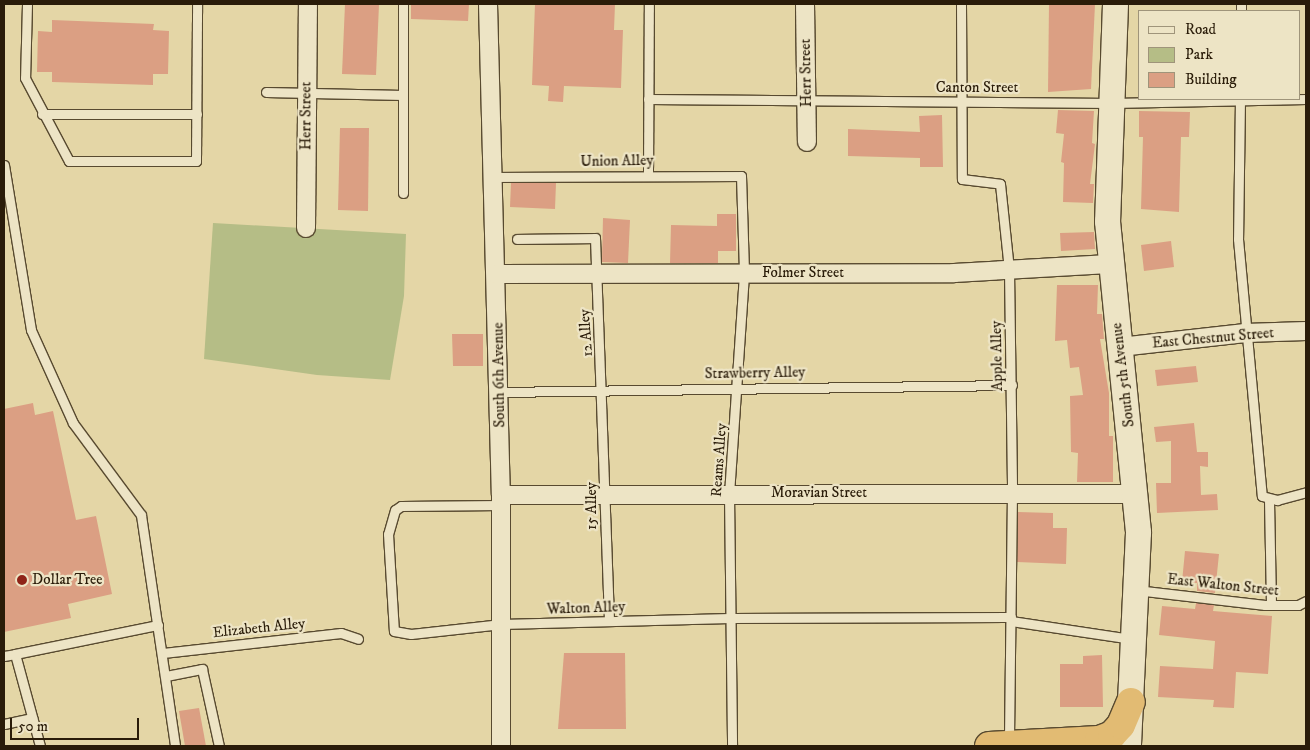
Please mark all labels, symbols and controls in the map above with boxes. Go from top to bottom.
legend [1138,10,1300,100]
text: Road [1185,20,1216,39]
street label: Herr Street [796,39,816,107]
text: Park [1185,45,1213,64]
text: Building [1185,70,1237,89]
street label: Canton Street [936,79,1018,97]
street label: Herr Street [297,82,315,150]
street label: Union Alley [580,151,654,171]
street label: Folmer Street [762,264,844,282]
street label: 12 Alley [575,308,597,358]
street label: Apple Alley [987,321,1007,391]
street label: South 6th Avenue [489,322,509,428]
street label: South 5th Avenue [1108,322,1138,428]
street label: East Chestnut Street [1151,324,1275,352]
street label: Strawberry Alley [704,363,806,383]
street label: Reams Alley [707,423,731,497]
street label: 15 Alley [583,482,601,530]
street label: Moravian Street [771,484,867,502]
street label: East Walton Street [1166,570,1280,600]
place label: Dollar Tree [32,571,102,589]
marker: Dollar Tree [16,574,28,586]
street label: Walton Alley [546,598,626,618]
street label: Elizabeth Alley [212,614,306,642]
scale bar [12,708,141,740]
text: 50 m [18,717,48,736]

